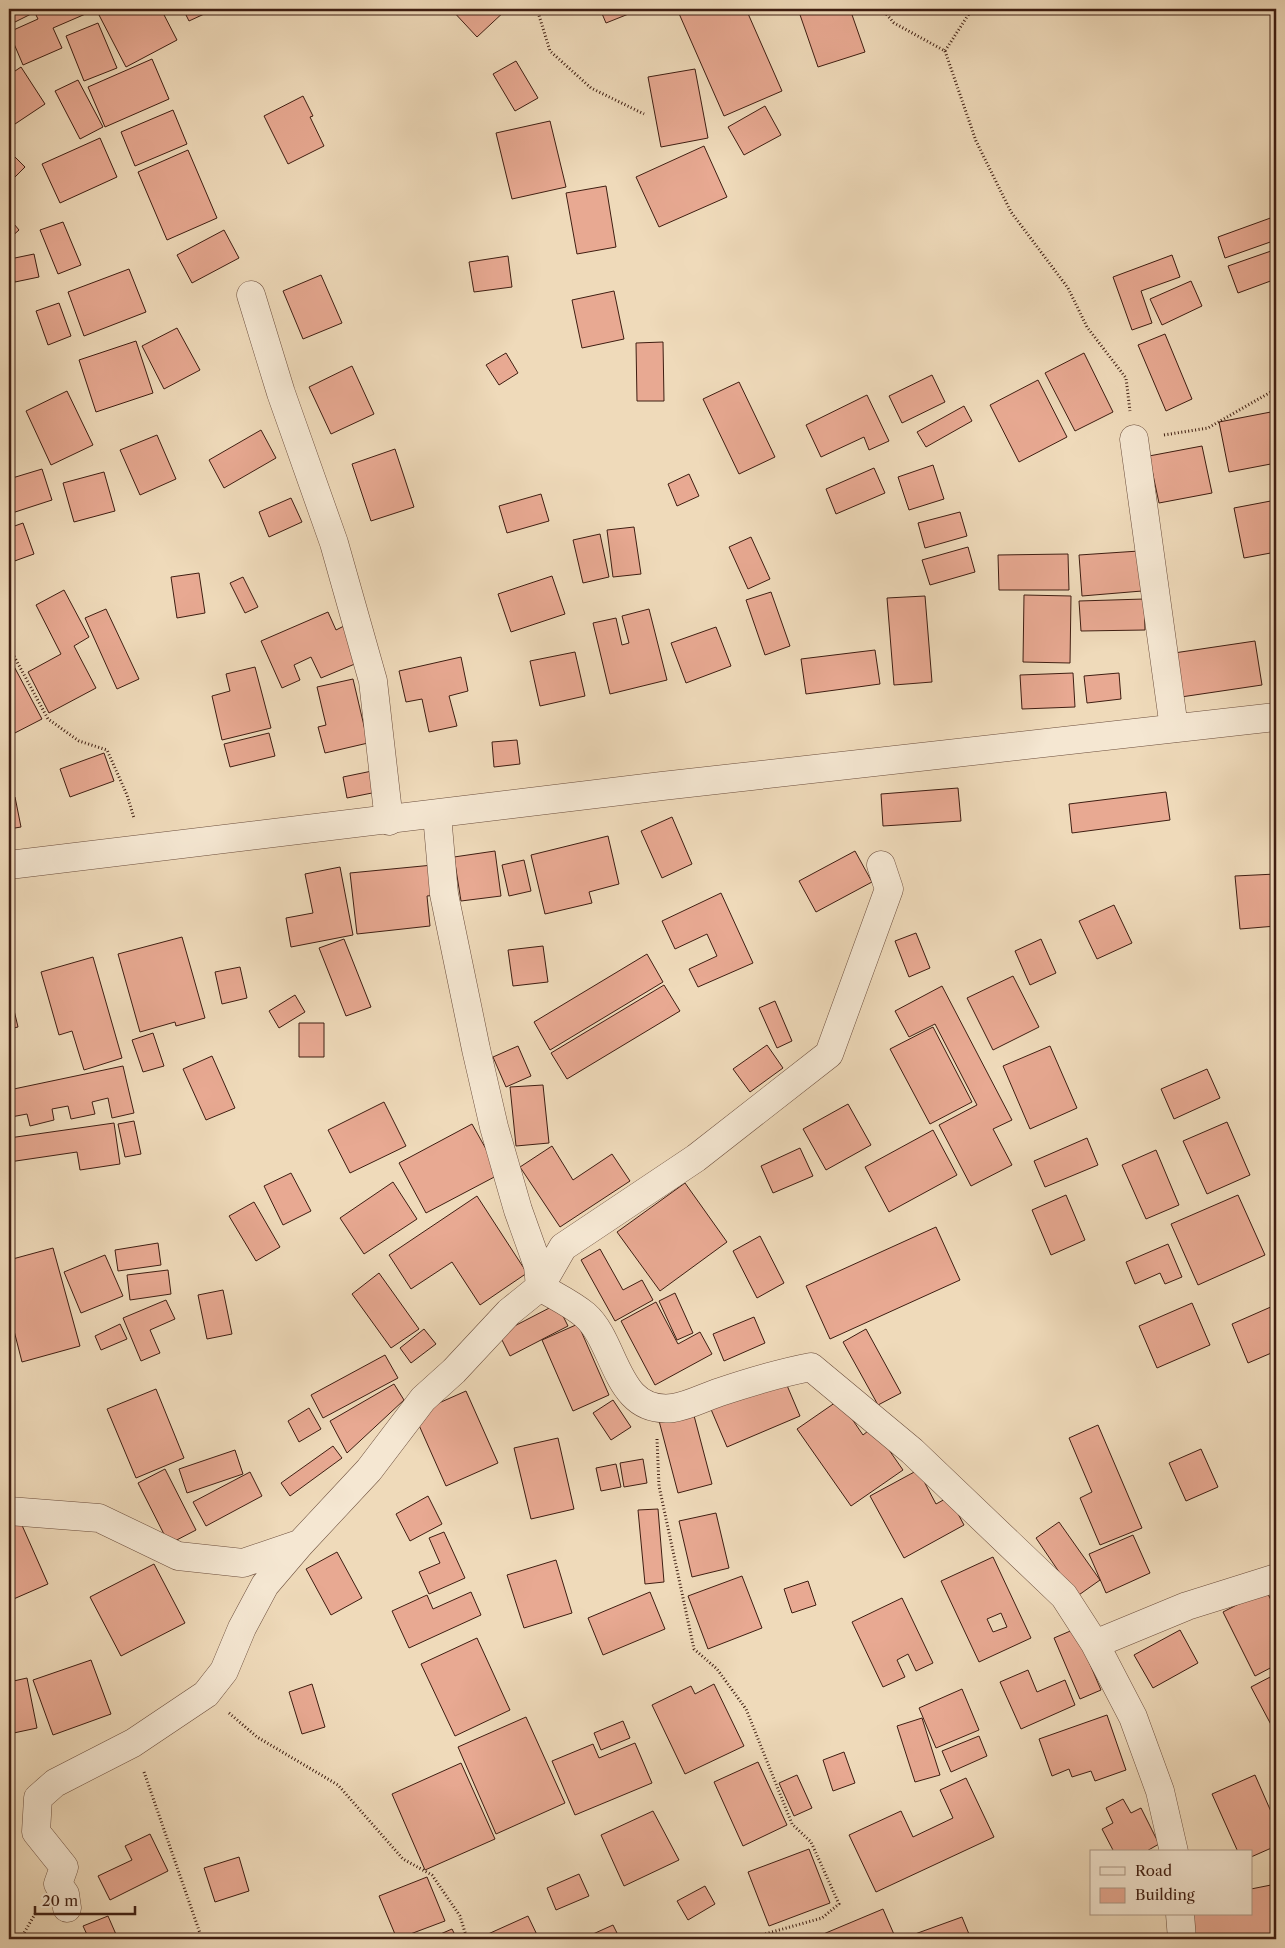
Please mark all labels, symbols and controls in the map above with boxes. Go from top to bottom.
legend [1090,1850,1252,1916]
text: Road [1135,1861,1172,1880]
scale bar [35,1883,135,1915]
text: Building [1135,1885,1195,1904]
text: 20 m [42,1891,78,1910]

